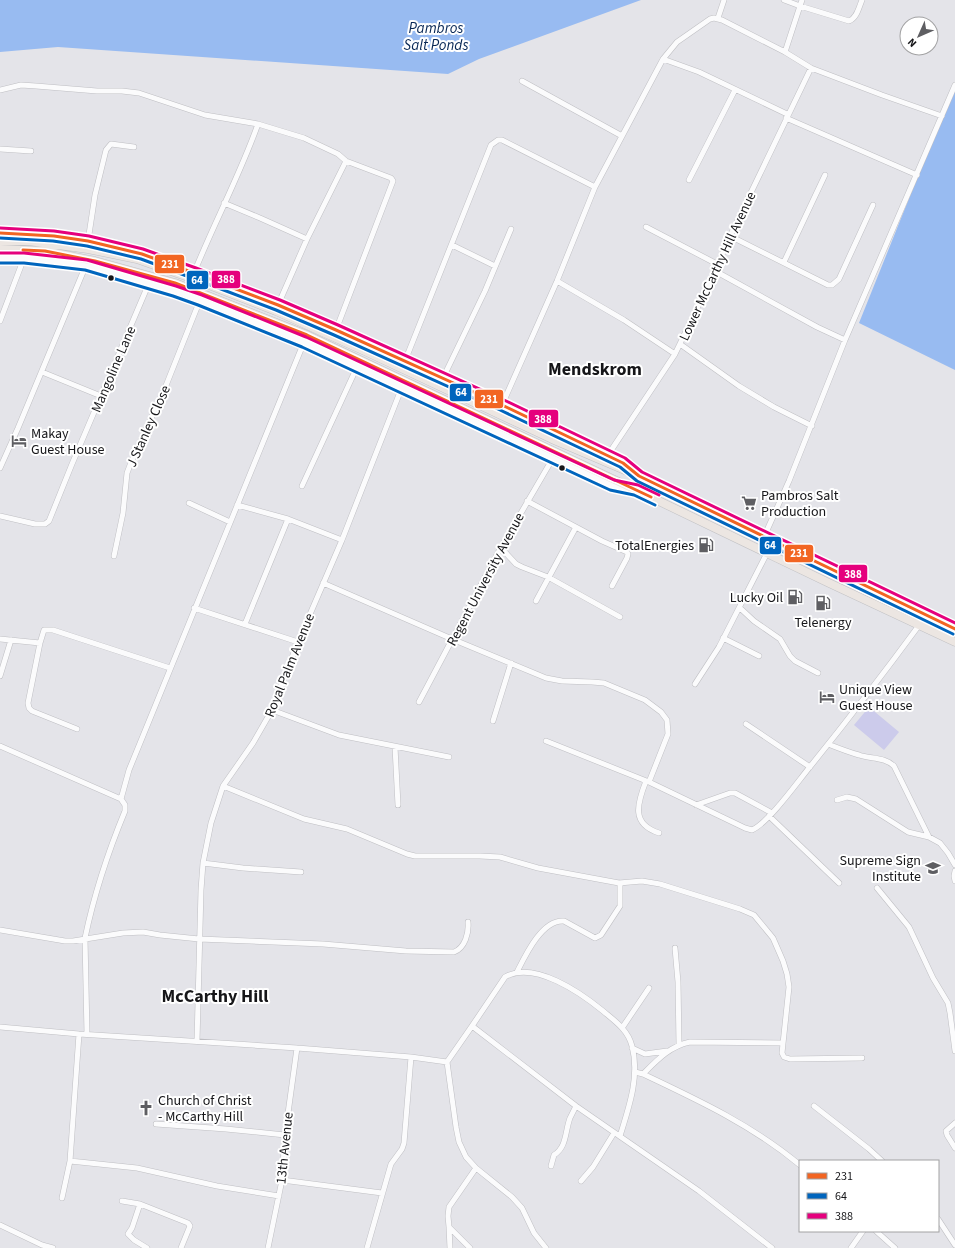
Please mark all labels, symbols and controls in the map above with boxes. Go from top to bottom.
north arrow [899,16,939,56]
water label: Pambros Salt Ponds [404,18,468,56]
text: N [904,35,920,51]
street label: Lower McCarthy Hill Avenue [674,188,761,344]
line badge: 231 [154,254,185,274]
text: 231 [161,257,179,272]
line badge: 64 [186,270,209,290]
line badge: 388 [211,270,241,289]
text: 388 [217,272,235,287]
unlabelled marker [106,273,116,283]
text: 64 [191,273,203,288]
street label: Mangoline Lane [87,323,141,416]
district label: Mendskrom [548,357,642,382]
street label: J Stanley Close [122,382,176,471]
line badge: 64 [449,383,472,402]
text: 64 [455,385,467,400]
line badge: 231 [474,389,504,409]
text: 231 [480,392,498,407]
line badge: 388 [528,409,559,428]
text: 388 [534,412,552,427]
place label: Makay Guest House [31,424,105,460]
hotel icon: Makay Guest House [10,432,28,450]
unlabelled marker [557,463,567,473]
place label: Pambros Salt Production [761,486,839,522]
supermarket icon: Pambros Salt Production [740,494,758,512]
street label: Regent University Avenue [442,509,530,650]
place label: TotalEnergies [615,536,694,556]
fuel station icon: TotalEnergies [697,536,715,554]
line badge: 64 [759,536,782,555]
text: 64 [764,538,776,553]
line badge: 231 [784,544,814,563]
text: 231 [790,546,808,561]
line badge: 388 [838,564,868,583]
text: 388 [844,567,862,582]
place label: Lucky Oil [730,588,783,608]
fuel station icon: Lucky Oil [786,588,804,606]
fuel station icon: Telenergy [814,594,832,612]
street label: Royal Palm Avenue [260,610,320,720]
place label: Telenergy [794,613,852,633]
place label: Unique View Guest House [839,680,913,716]
hotel icon: Unique View Guest House [818,688,836,706]
place label: Supreme Sign Institute [839,851,921,887]
school or university icon: Supreme Sign Institute [924,859,942,877]
district label: McCarthy Hill [162,984,268,1009]
place label: Church of Christ - McCarthy Hill [158,1091,252,1127]
church icon: Church of Christ - McCarthy Hill [137,1099,155,1117]
street label: 13th Avenue [271,1111,299,1185]
legend [799,1160,939,1232]
text: 231 [835,1168,853,1185]
text: 64 [835,1188,847,1205]
text: 388 [835,1208,853,1225]

